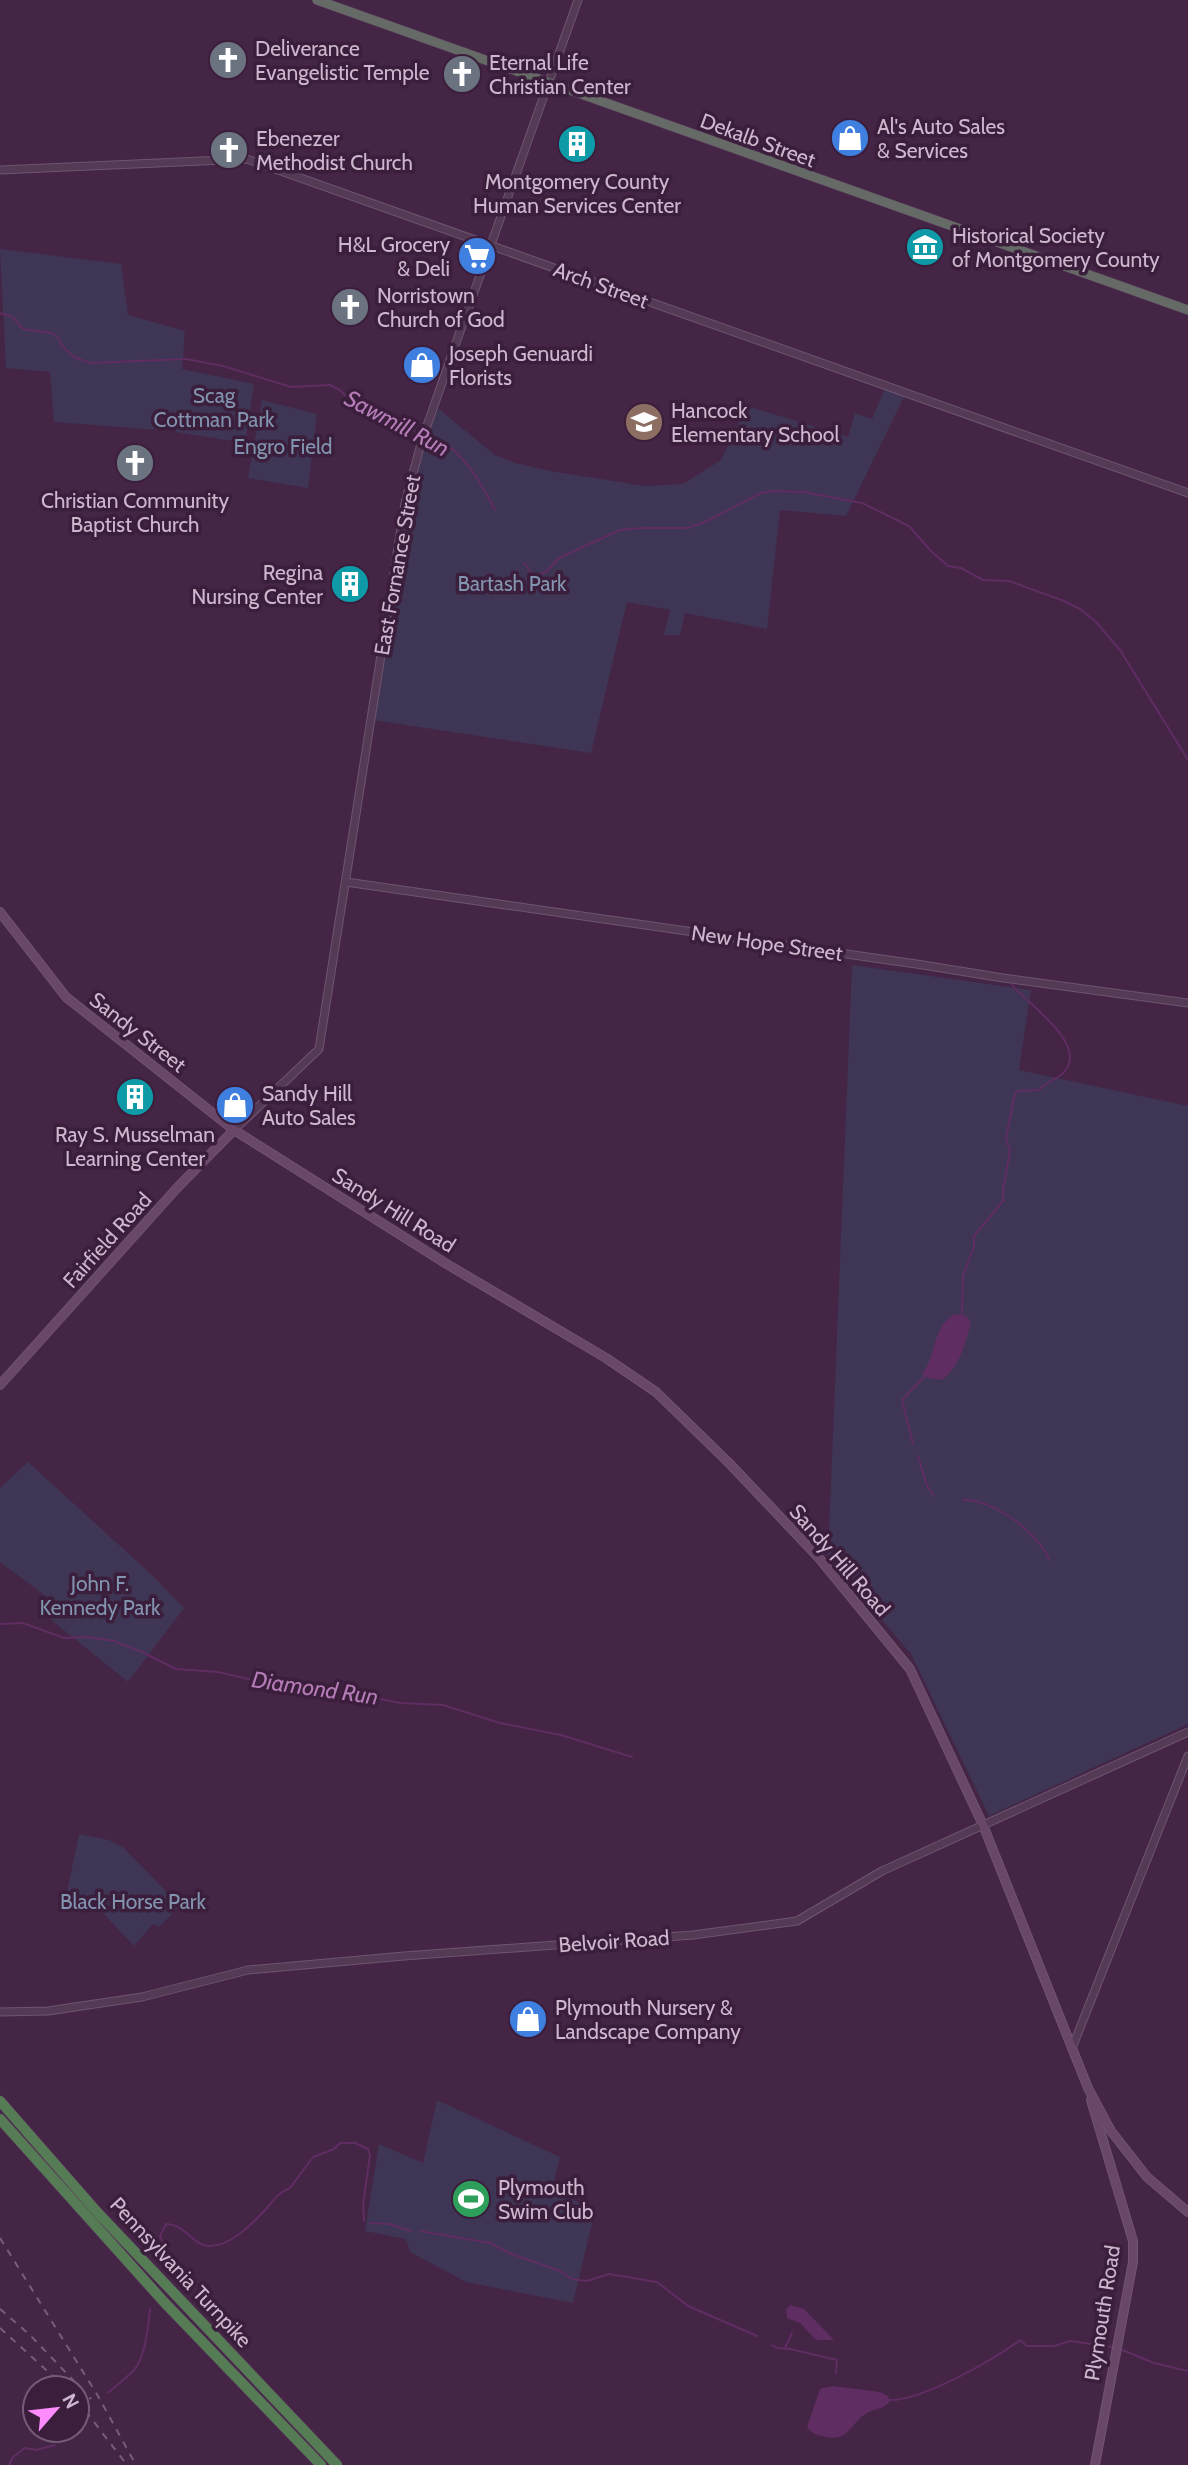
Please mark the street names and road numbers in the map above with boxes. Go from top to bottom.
street label: Dekalb Street [697,108,819,172]
street label: Arch Street [550,256,652,314]
street label: East Fornance Street [369,473,425,657]
street label: New Hope Street [690,920,844,966]
street label: Sandy Street [85,987,191,1077]
street label: Sandy Hill Road [328,1162,460,1258]
street label: Fairfield Road [58,1187,156,1293]
street label: Sandy Hill Road [785,1499,895,1621]
street label: Belvoir Road [558,1925,670,1957]
street label: Pennsylvania Turnpike [105,2192,257,2352]
street label: Plymouth Road [1079,2243,1125,2383]

